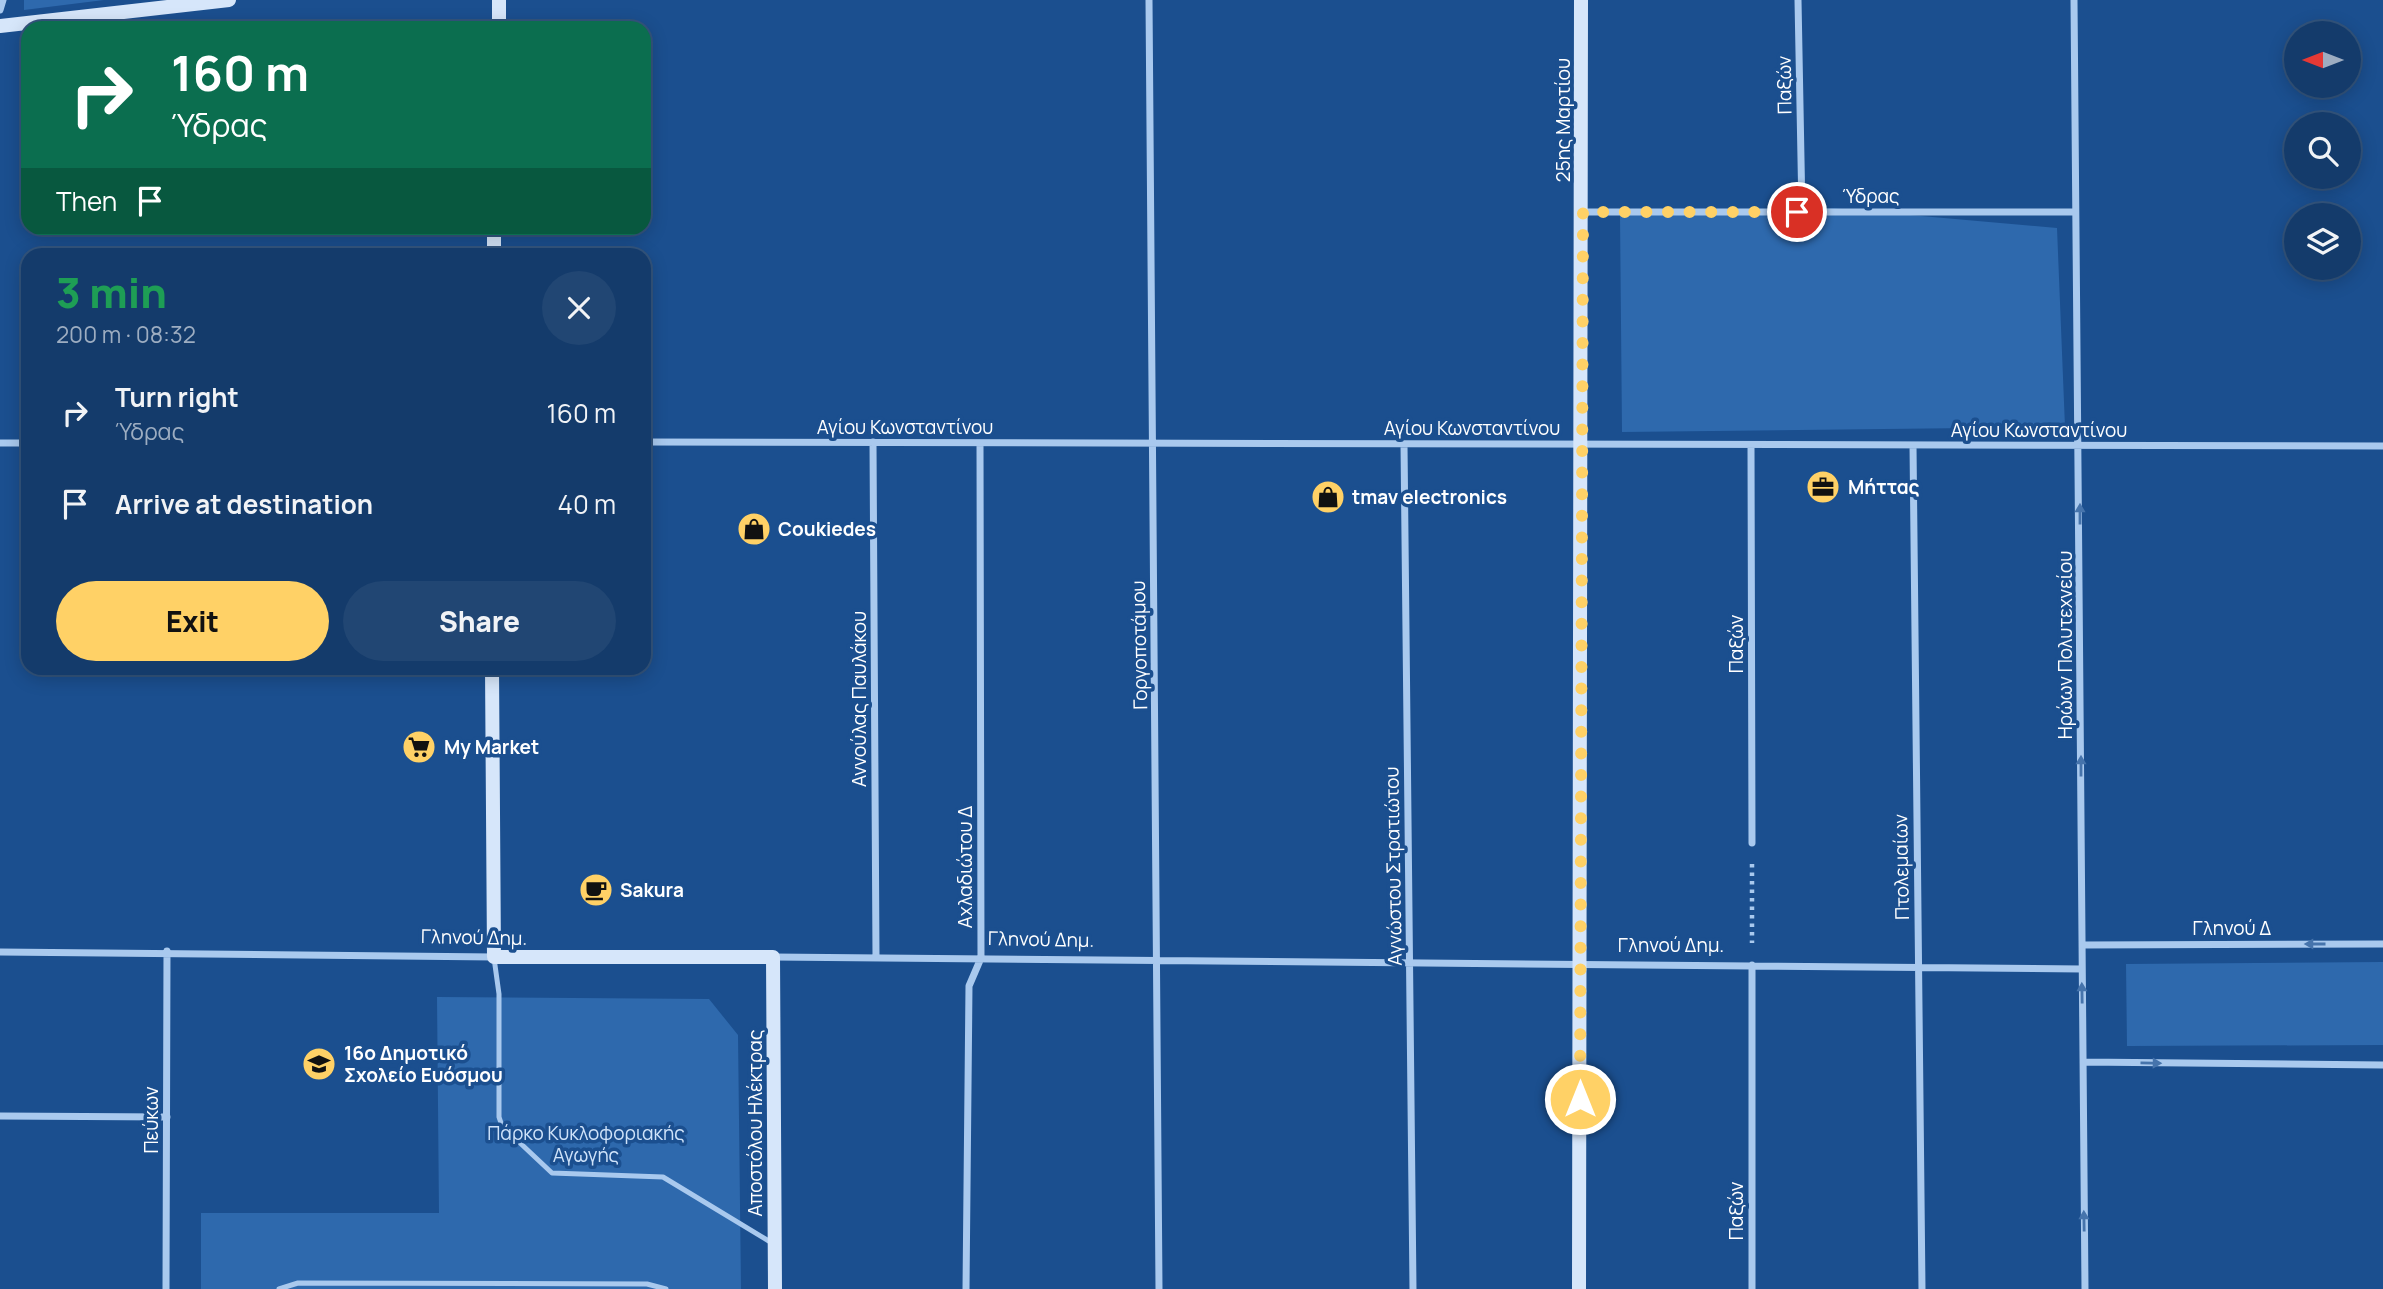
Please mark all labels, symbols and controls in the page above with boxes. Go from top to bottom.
north arrow [2284,21,2361,98]
map controls [2284,21,2361,280]
text: 160 m [171,39,309,106]
icon: right [56,49,147,140]
street label: Παξών [1770,55,1798,115]
street label: 25ης Μαρτίου [1550,58,1576,182]
text: Ύδρας [171,103,268,147]
button: search [2284,112,2361,189]
icon: arrive [131,182,169,220]
pin [1767,182,1827,242]
text: Then [56,183,117,219]
street label: Ύδρας [1842,183,1900,209]
icon: arrive [1778,193,1816,231]
button: layers [2284,203,2361,280]
text: 3 min [56,263,167,321]
button: close [542,271,616,345]
text: 200 m · 08:32 [56,318,196,350]
text: Turn right [115,379,239,415]
icon: right [56,394,94,432]
text: 160 m [547,395,616,431]
street label: Αγίου Κωνσταντίνου [817,414,993,440]
text: Ύδρας [115,415,184,447]
street label: Αγίου Κωνσταντίνου [1384,415,1560,441]
street label: Αγίου Κωνσταντίνου [1951,417,2127,443]
office icon: Μήττας [1804,468,1842,506]
place label: Μήττας [1848,474,1920,500]
shop icon: tmav electronics [1309,478,1347,516]
place label: tmav electronics [1352,484,1507,510]
icon: arrive [56,485,94,523]
text: Arrive at destination [115,486,373,522]
text: 40 m [558,486,616,522]
one-way arrow [2074,503,2086,525]
shop icon: Coukiedes [735,510,773,548]
place label: Coukiedes [778,516,876,542]
street label: Ηρώων Πολυτεχνείου [2052,551,2078,739]
street label: Γοργοποτάμου [1125,580,1153,710]
button: Exit [56,581,329,661]
button: Share [343,581,616,661]
street label: Αννούλας Παυλάκου [846,611,872,787]
street label: Παξών [1723,614,1749,673]
supermarket icon: My Market [400,728,438,766]
place label: My Market [444,734,539,760]
one-way arrow [2075,755,2087,777]
street label: Αγνώστου Στρατιώτου [1378,766,1408,966]
street label: Αχλαδιώτου Δ [952,806,978,928]
street label: Πτολεμαίων [1887,813,1915,920]
cafe icon: Sakura [577,871,615,909]
place label: Sakura [620,877,684,903]
street label: Γληνού Δ [2193,915,2271,941]
street label: Γληνού Δημ. [421,923,527,951]
street label: Γληνού Δημ. [988,925,1094,953]
street label: Γληνού Δημ. [1618,932,1724,958]
one-way arrow [2304,938,2326,950]
one-way arrow [2076,982,2088,1004]
street label: Αποστόλου Ηλέκτρας [742,1030,768,1216]
place label: 16ο Δημοτικό Σχολείο Ευόσμου [344,1040,503,1088]
school or university icon: 16ο Δημοτικό Σχολείο Ευόσμου [300,1045,338,1083]
one-way arrow [2140,1057,2162,1069]
position arrow [1543,1062,1617,1136]
street label: Πεύκων [138,1086,164,1154]
park label: Πάρκο Κυκλοφοριακής Αγωγής [487,1120,685,1168]
street label: Παξών [1723,1181,1749,1240]
one-way arrow [2078,1210,2090,1232]

